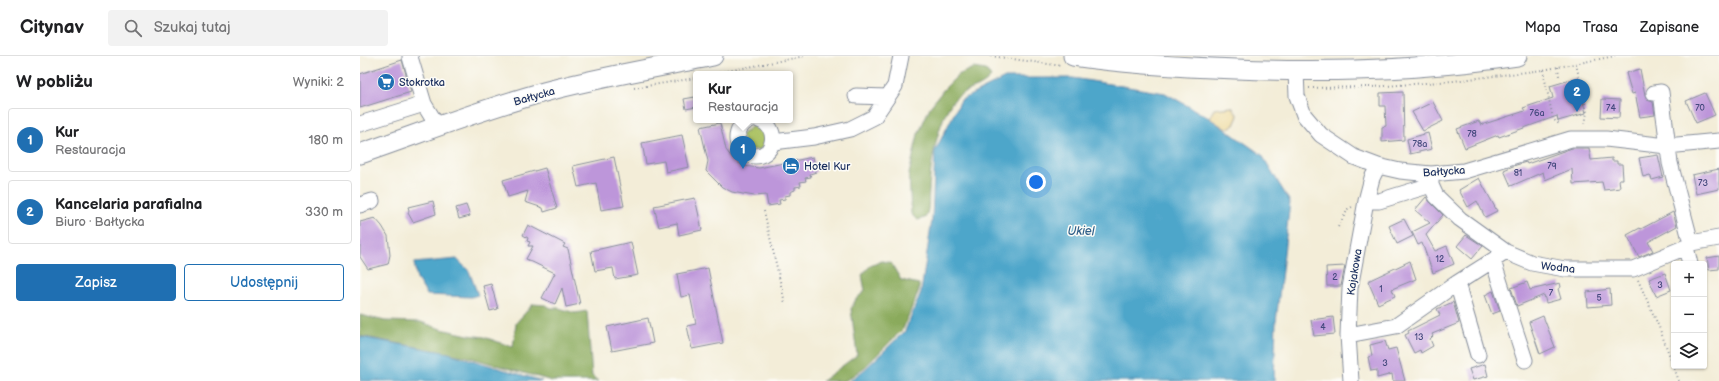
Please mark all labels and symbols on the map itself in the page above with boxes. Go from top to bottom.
supermarket icon: Stokrotka [376,72,396,92]
place label: Stokrotka [399,76,445,89]
pin: 2 [1564,79,1590,112]
street label: Bałtycka [512,84,556,109]
house number: 74 [1606,103,1616,114]
house number: 70 [1695,103,1705,114]
house number: 76a [1529,108,1545,119]
house number: 78 [1467,129,1477,140]
pin: 1 [730,136,756,169]
house number: 78a [1413,139,1427,150]
hotel icon: Hotel Kur [781,156,801,176]
place label: Hotel Kur [804,160,851,173]
house number: 79 [1547,161,1557,172]
street label: Bałtycka [1422,164,1466,179]
house number: 81 [1514,168,1522,179]
your location [1026,172,1046,192]
house number: 73 [1698,178,1708,189]
water label: Ukiel [1067,224,1096,239]
street label: Kajakowa [1344,248,1365,296]
house number: 12 [1436,254,1445,265]
street label: Wodna [1540,259,1576,276]
house number: 2 [1332,272,1338,283]
house number: 3 [1657,280,1663,291]
house number: 1 [1379,284,1383,295]
house number: 7 [1549,288,1554,299]
house number: 5 [1596,293,1602,304]
house number: 4 [1320,322,1326,333]
house number: 13 [1414,332,1424,343]
house number: 3 [1382,358,1388,369]

